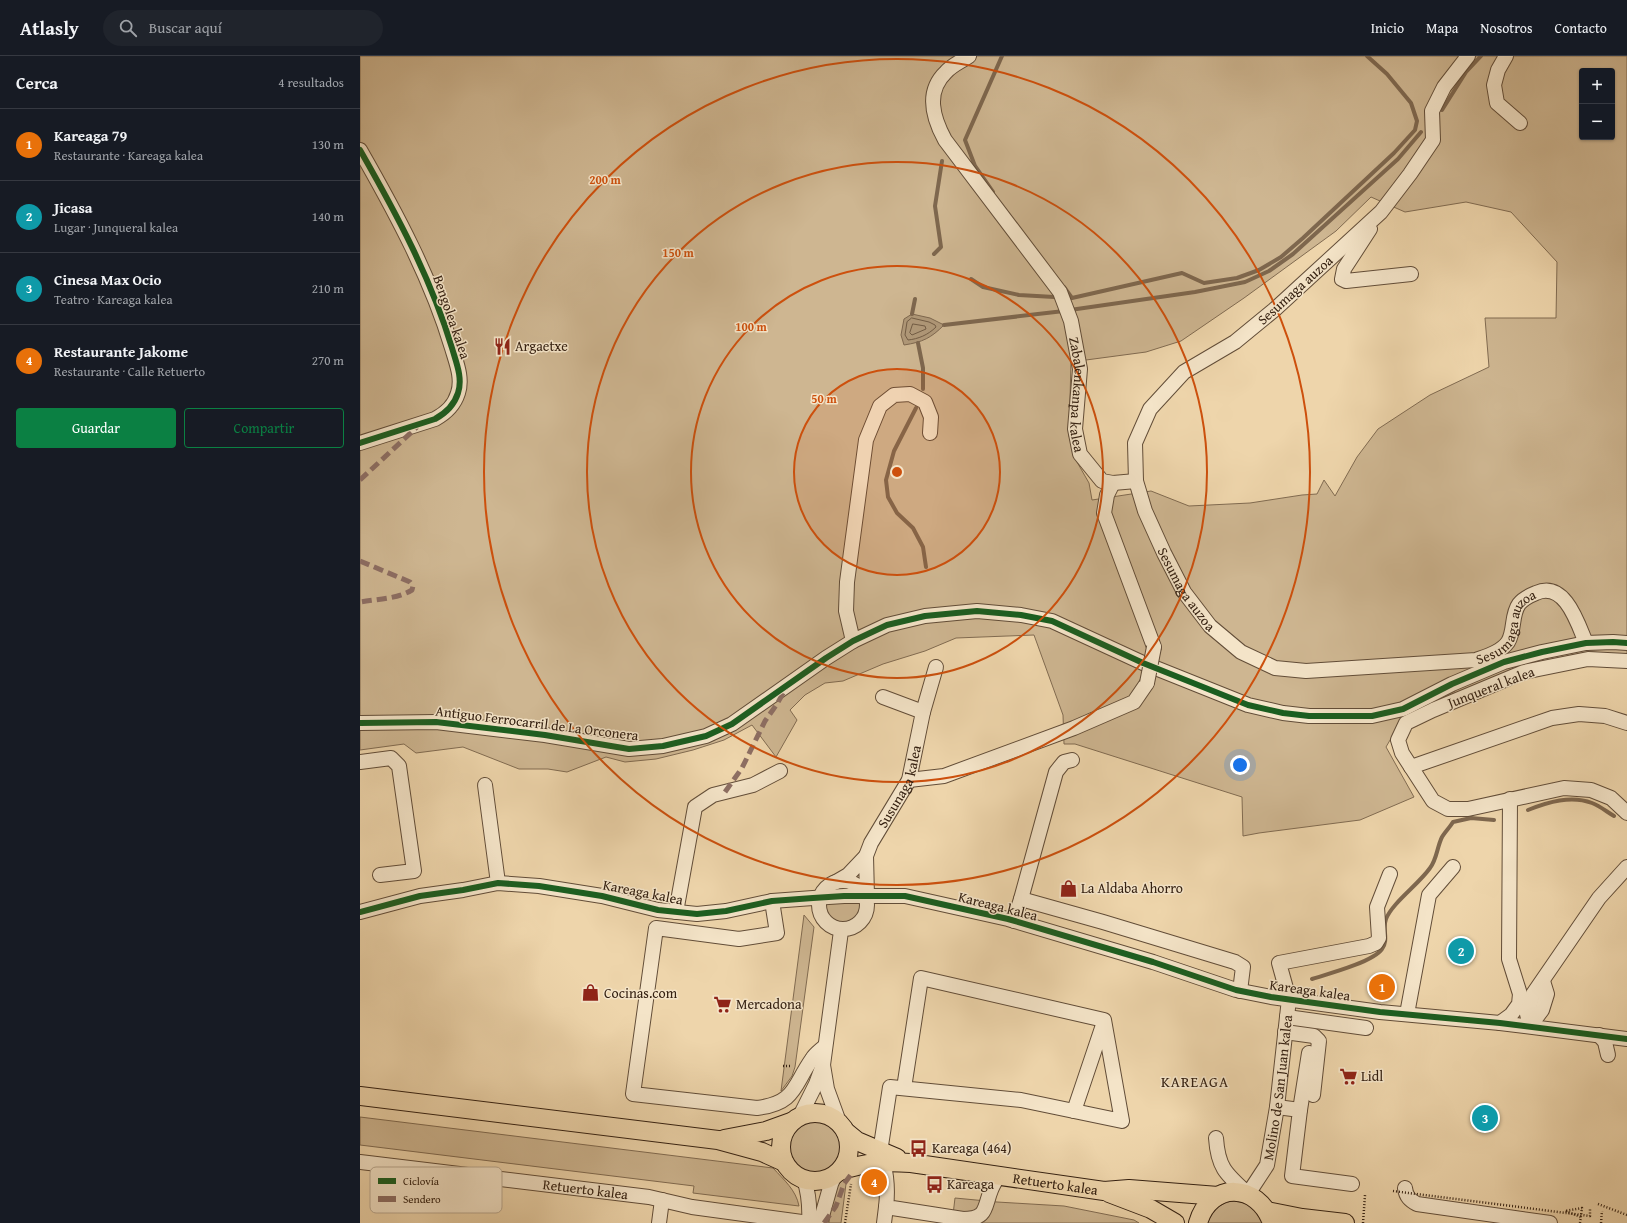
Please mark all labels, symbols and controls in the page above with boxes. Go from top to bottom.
search box [103,10,383,46]
text: Atlasly [20,14,79,42]
icon: search [117,17,139,39]
text: Buscar aquí [149,17,222,38]
text: Inicio [1371,18,1404,38]
text: Mapa [1426,18,1458,38]
text: Nosotros [1480,18,1533,38]
text: Contacto [1555,18,1607,38]
map controls [1579,68,1615,140]
button: + [1579,68,1615,104]
text: Cerca [16,70,58,95]
text: 4 resultados [278,73,344,92]
button: − [1579,104,1615,140]
text: Kareaga 79 [54,125,127,146]
text: 1 [26,135,32,154]
text: 130 m [312,135,344,154]
text: Restaurante · Kareaga kalea [54,146,203,165]
text: 200 m [589,171,622,188]
text: Jicasa [54,197,93,218]
text: 2 [26,207,32,226]
text: 140 m [312,207,344,226]
text: Lugar · Junqueral kalea [54,218,178,237]
text: 150 m [662,244,695,261]
street label: Sesumaga auzoa [1253,250,1337,329]
text: Cinesa Max Ocio [54,269,162,290]
street label: Bengolea kalea [428,272,476,362]
text: 3 [26,279,32,298]
text: 210 m [312,279,344,298]
text: Teatro · Kareaga kalea [54,290,173,309]
text: 100 m [735,318,768,335]
street label: Zabalenkanpa kalea [1064,335,1090,454]
restaurant icon: Argaetxe [492,336,512,356]
place label: Argaetxe [515,336,568,356]
text: Restaurante Jakome [54,341,188,362]
text: 4 [26,351,32,370]
text: 270 m [312,351,344,370]
text: Restaurante · Calle Retuerto [54,362,205,381]
text: 50 m [811,390,837,407]
button: Guardar [16,408,176,448]
button: Compartir [184,408,344,448]
centre of rings [890,465,904,479]
street label: Sesumaga auzoa [1153,544,1219,636]
street label: Sesumaga auzoa [1473,584,1540,669]
street label: Junqueral kalea [1443,661,1538,713]
street label: Antiguo Ferrocarril de La Orconera [434,701,640,745]
street label: Susunaga kalea [872,743,926,832]
your location [1230,755,1250,775]
street label: Kareaga kalea [601,874,685,910]
shop icon: La Aldaba Ahorro [1058,878,1078,898]
place label: La Aldaba Ahorro [1081,878,1183,898]
street label: Kareaga kalea [956,886,1040,926]
pin: 2 [1448,936,1474,966]
pin: 1 [1369,972,1395,1002]
street label: Kareaga kalea [1268,974,1352,1006]
shop icon: Cocinas.com [581,983,601,1003]
place label: Cocinas.com [604,983,678,1003]
supermarket icon: Mercadona [713,994,733,1014]
place label: Mercadona [736,994,802,1014]
street label: Molino de San Juan kalea [1258,1013,1297,1162]
supermarket icon: Lidl [1338,1066,1358,1086]
place label: Lidl [1361,1066,1383,1086]
district label: KAREAGA [1161,1071,1229,1092]
pin: 3 [1472,1103,1498,1133]
bus stop icon: Kareaga (464) [909,1138,929,1158]
place label: Kareaga (464) [932,1138,1012,1158]
legend [370,1167,502,1213]
pin: 4 [861,1167,887,1197]
street label: Retuerto kalea [1012,1168,1100,1200]
text: Ciclovía [403,1173,440,1189]
street label: Retuerto kalea [542,1174,629,1204]
bus stop icon: Kareaga [924,1174,944,1194]
place label: Kareaga [947,1174,995,1194]
text: Sendero [403,1191,441,1207]

